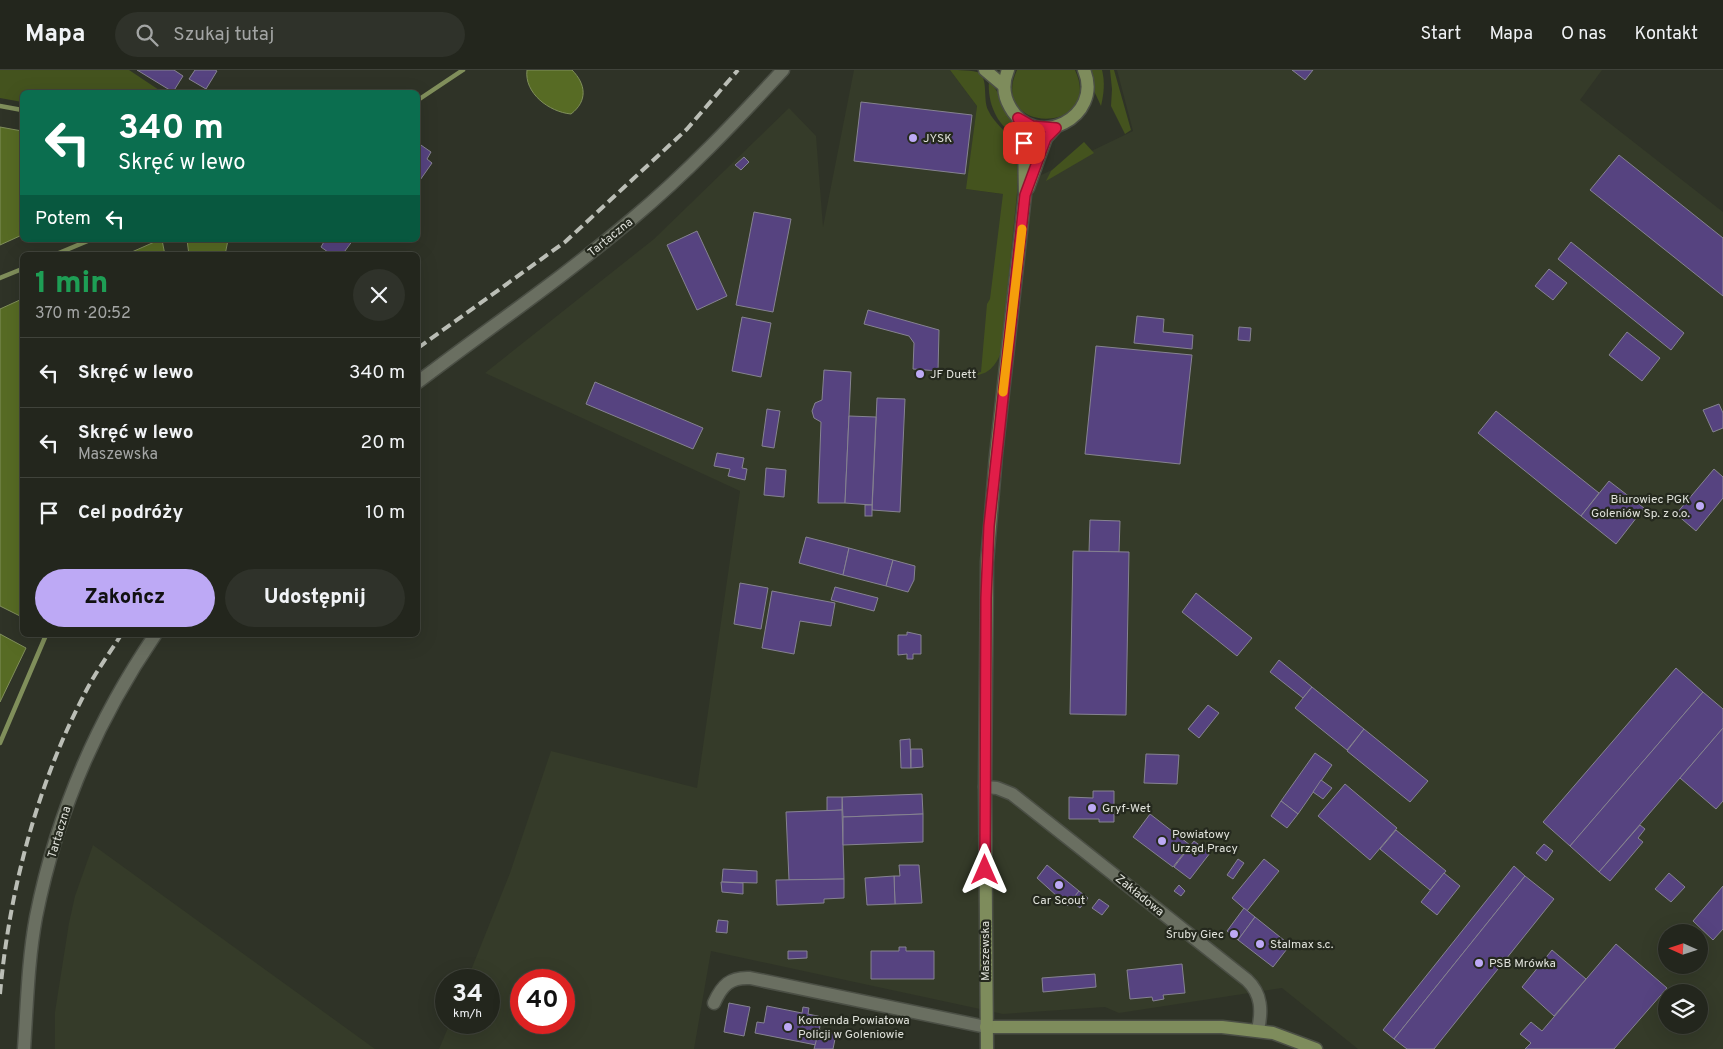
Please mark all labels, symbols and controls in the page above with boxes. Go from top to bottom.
search box [115,12,465,57]
text: Mapa [25,20,85,50]
icon: search [133,21,161,49]
text: Szukaj tutaj [173,23,274,47]
text: Start [1420,23,1461,46]
text: Mapa [1489,23,1533,46]
text: O nas [1561,23,1606,46]
text: Kontakt [1634,23,1698,46]
text: 340 m [118,107,224,151]
icon: left [35,110,100,175]
pin [1003,122,1045,164]
icon: arrive [1010,129,1038,157]
place label: JYSK [923,131,952,147]
marker: JYSK [907,132,919,144]
text: Skręć w lewo [118,150,246,177]
icon: left [101,205,129,233]
text: Potem [35,207,91,231]
street label: Tartaczna [585,215,636,261]
text: 1 min [35,266,108,303]
button: close [353,269,405,321]
text: 370 m · 20:52 [35,304,131,324]
icon: left [35,359,63,387]
text: Skręć w lewo [78,361,193,385]
text: 340 m [349,361,405,385]
place label: JF Duett [930,367,976,383]
marker: JF Duett [914,368,926,380]
text: Skręć w lewo [78,421,193,445]
icon: left [35,429,63,457]
text: 20 m [361,431,405,455]
text: Maszewska [78,445,158,465]
place label: Biurowiec PGK Goleniów Sp. z o.o. [1591,492,1690,522]
icon: arrive [35,499,63,527]
marker: Biurowiec PGK Goleniów Sp. z o.o. [1694,500,1706,512]
text: Cel podróży [78,501,183,525]
text: 10 m [365,501,405,525]
button: Zakończ [35,569,215,627]
button: Udostępnij [225,569,405,627]
place label: Gryf-Wet [1102,801,1151,817]
marker: Gryf-Wet [1086,802,1098,814]
street label: Tartaczna [44,804,75,860]
place label: Powiatowy Urząd Pracy [1172,827,1238,857]
marker: Powiatowy Urząd Pracy [1156,835,1168,847]
position arrow [958,843,1010,895]
street label: Zakładowa [1112,871,1167,920]
marker: Car Scout [1053,879,1065,891]
place label: Car Scout [1033,893,1085,909]
street label: Maszewska [978,921,994,981]
north arrow [1658,924,1708,974]
map controls [1658,924,1708,1034]
place label: Śruby Giec [1166,927,1224,943]
marker: Śruby Giec [1228,928,1240,940]
place label: Stalmax s.c. [1270,937,1334,953]
marker: Stalmax s.c. [1254,938,1266,950]
place label: PSB Mrówka [1489,956,1556,972]
marker: PSB Mrówka [1473,957,1485,969]
speed limit sign: 40 [510,969,575,1034]
text: 34 [452,979,483,1011]
button: layers [1658,984,1708,1034]
text: km/h [453,1006,482,1022]
place label: Komenda Powiatowa Policji w Goleniowie [798,1013,910,1043]
marker: Komenda Powiatowa Policji w Goleniowie [782,1021,794,1033]

